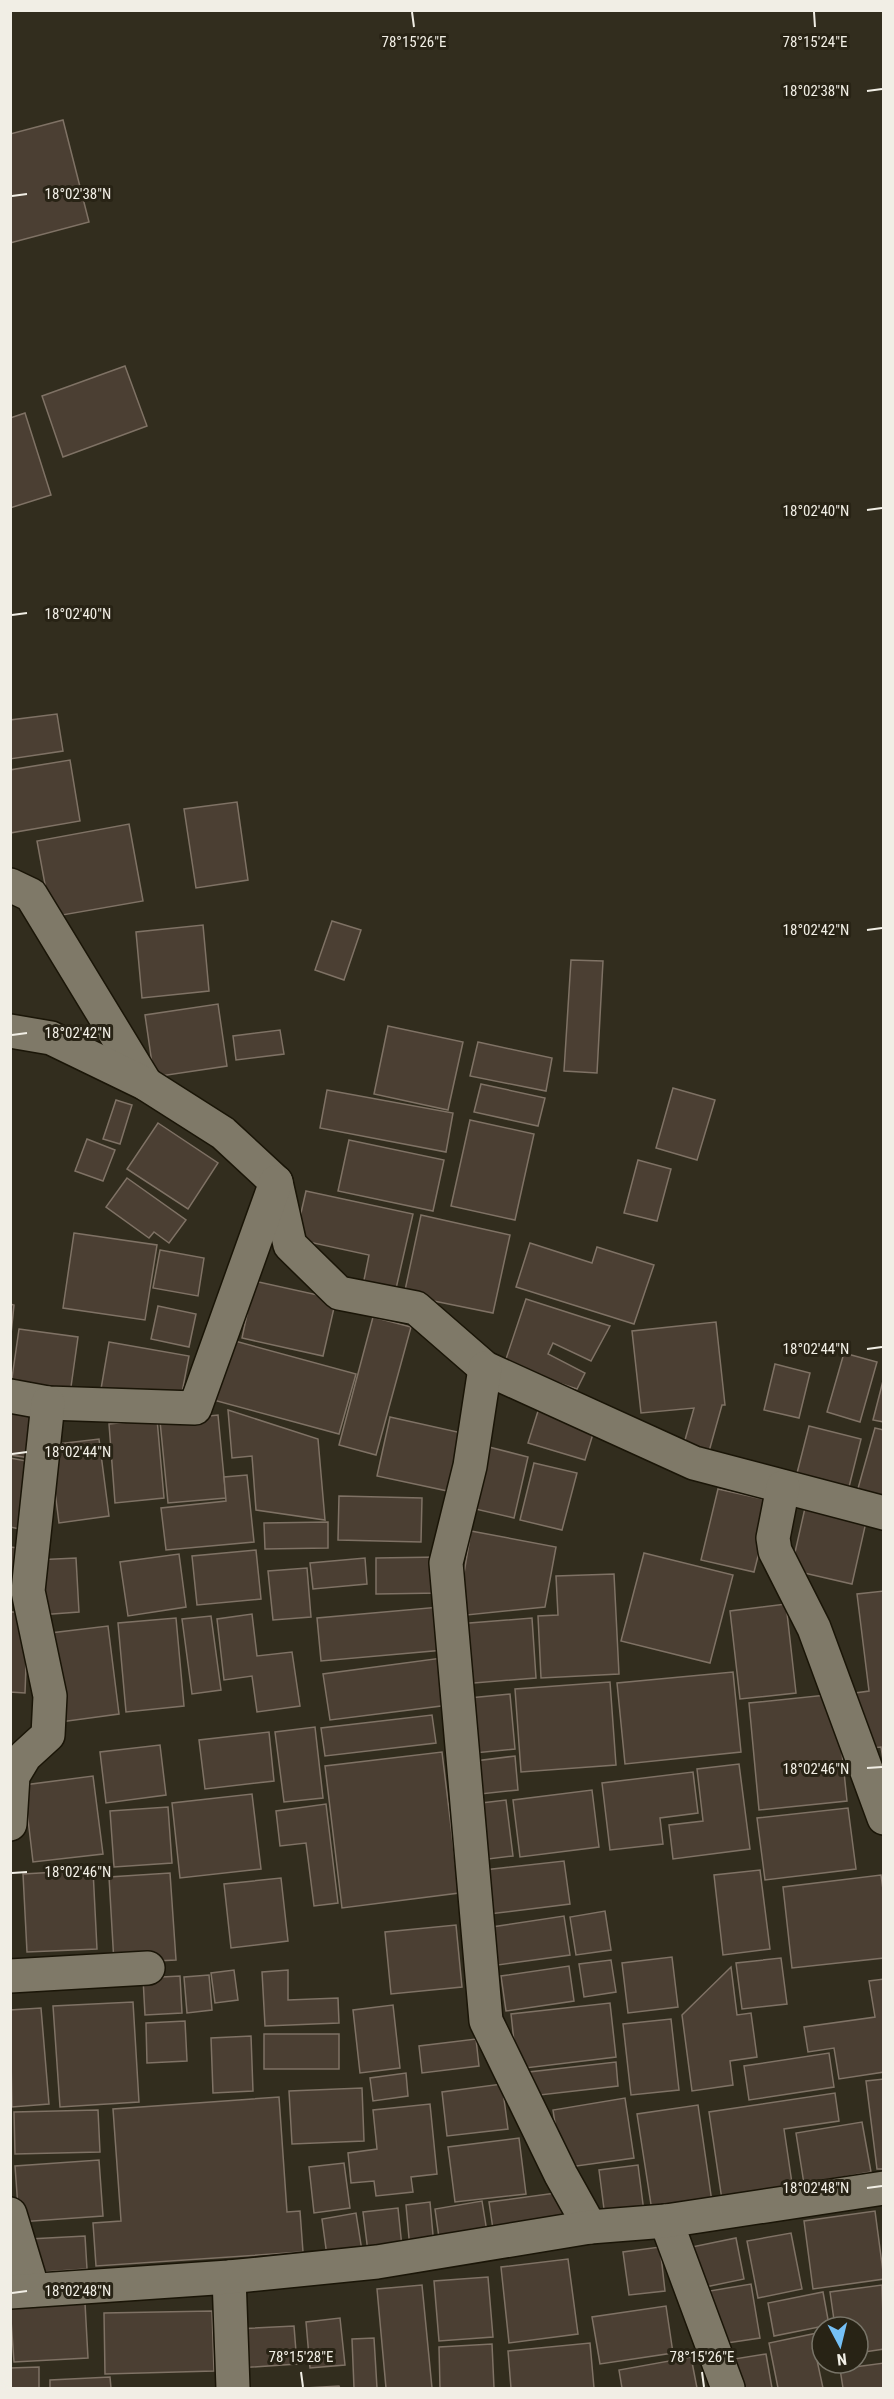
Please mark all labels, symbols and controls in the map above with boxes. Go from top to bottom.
text: 78°15'26"E [382,33,446,51]
text: 78°15'24"E [783,33,847,51]
text: 18°02'38"N [783,82,849,100]
text: 18°02'38"N [45,185,111,203]
text: 18°02'40"N [783,502,849,520]
text: 18°02'40"N [45,605,111,623]
text: 18°02'42"N [783,921,849,939]
text: 18°02'42"N [45,1024,111,1042]
text: 18°02'44"N [783,1340,849,1358]
text: 18°02'44"N [45,1443,111,1461]
text: 18°02'46"N [783,1760,849,1778]
text: 18°02'46"N [45,1863,111,1881]
text: 18°02'48"N [783,2179,849,2197]
text: 18°02'48"N [45,2282,111,2300]
north arrow [810,2315,870,2375]
text: 78°15'28"E [269,2348,333,2366]
text: 78°15'26"E [670,2348,734,2366]
text: N [836,2349,848,2369]

